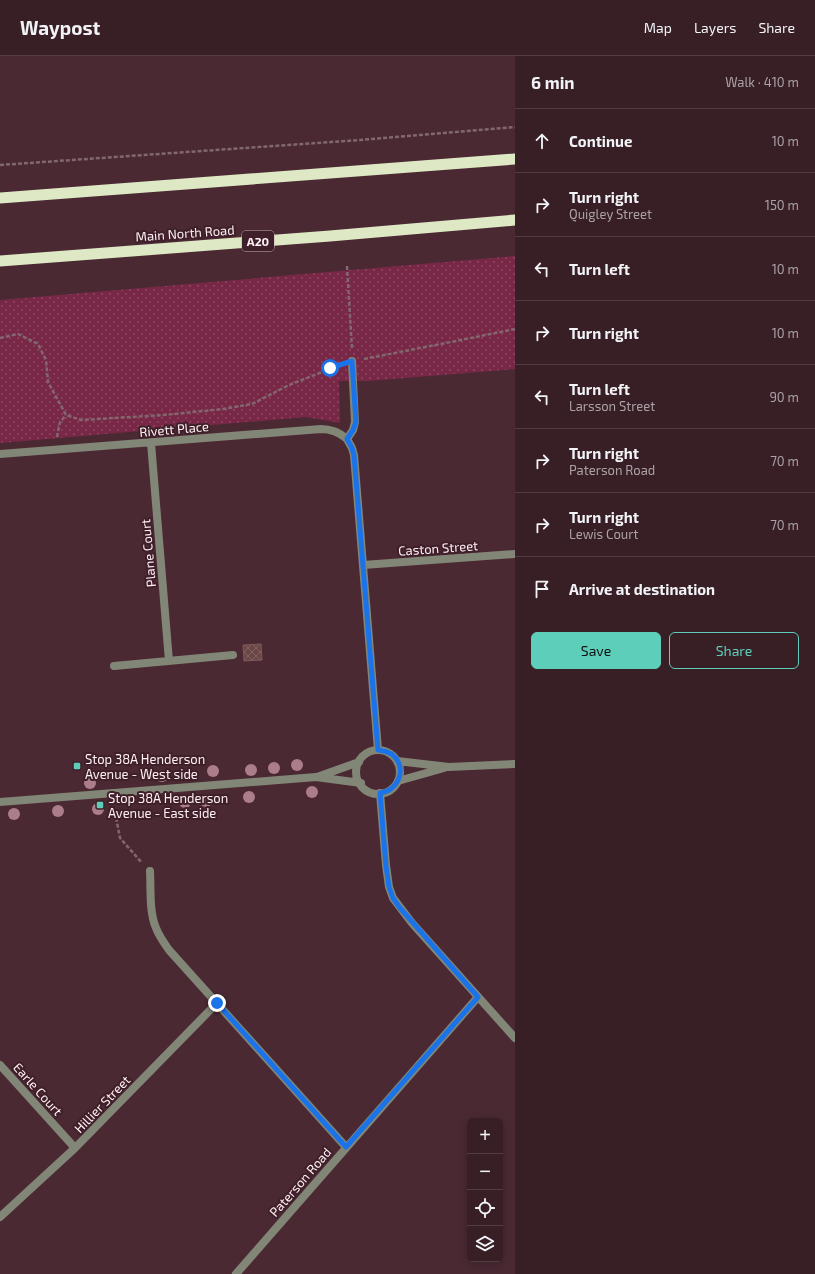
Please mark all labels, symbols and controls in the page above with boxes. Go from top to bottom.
text: Waypost [20,16,100,39]
text: Map [644,19,672,36]
text: Layers [694,19,736,36]
text: Share [758,19,795,36]
text: 6 min [531,72,575,92]
text: Walk · 410 m [725,74,799,90]
icon: ahead [531,130,553,152]
text: Continue [569,132,632,150]
text: 10 m [772,133,799,149]
text: Turn right [569,188,639,206]
icon: right [531,194,553,216]
text: 150 m [765,197,799,213]
text: Quigley Street [569,206,652,222]
street label: Main North Road [135,222,235,244]
road number: A20 [242,231,274,251]
icon: left [531,258,553,280]
text: Turn left [569,260,630,278]
text: 10 m [772,261,799,277]
icon: right [531,322,553,344]
text: Turn right [569,324,639,342]
text: 10 m [772,325,799,341]
route start [321,359,339,377]
text: Turn left [569,380,630,398]
icon: left [531,386,553,408]
text: 90 m [769,389,799,405]
text: Larsson Street [569,398,655,414]
street label: Rivett Place [139,418,209,440]
text: Turn right [569,444,639,462]
icon: right [531,450,553,472]
text: 70 m [770,453,799,469]
text: Paterson Road [569,462,655,478]
text: Turn right [569,508,639,526]
icon: right [531,514,553,536]
text: 70 m [770,517,799,533]
street label: Plane Court [137,518,159,588]
text: Lewis Court [569,526,638,542]
street label: Caston Street [398,537,479,559]
icon: arrive [531,578,553,600]
text: Arrive at destination [569,580,715,598]
button: Save [531,632,661,669]
button: Share [669,632,799,669]
place label: Stop 38A Henderson Avenue - West side [85,751,205,782]
marker: Stop 38A Henderson Avenue - West side [72,761,82,771]
place label: Stop 38A Henderson Avenue - East side [108,790,228,821]
marker: Stop 38A Henderson Avenue - East side [95,800,105,810]
route end [208,994,226,1012]
street label: Earle Court [10,1059,66,1119]
street label: Hillier Street [71,1072,133,1136]
map controls [467,1118,503,1262]
button: + [467,1118,503,1154]
street label: Paterson Road [266,1144,334,1220]
button: − [467,1154,503,1190]
button: locate [467,1190,503,1226]
button: layers [467,1226,503,1262]

